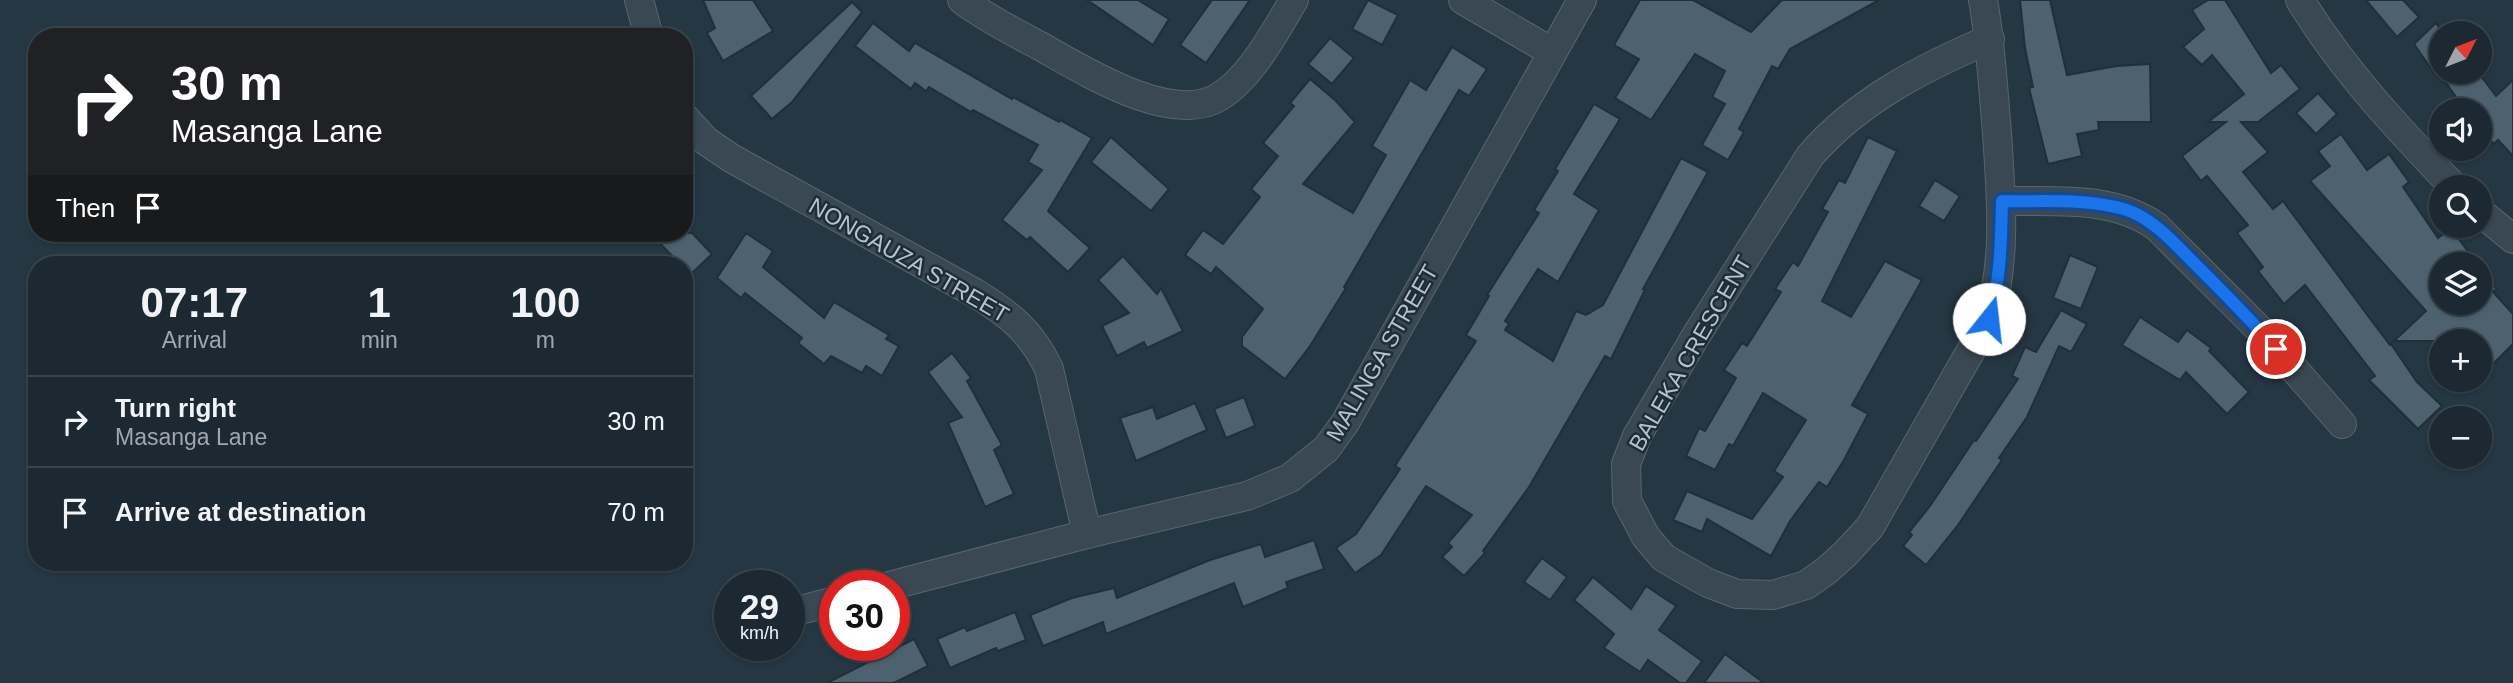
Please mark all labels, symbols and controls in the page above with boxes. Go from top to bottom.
north arrow [2429,21,2492,84]
map controls [2429,21,2492,469]
icon: right [56,56,147,147]
text: 30 m [171,56,283,110]
button: sound [2429,98,2492,161]
text: Masanga Lane [171,113,383,149]
button: search [2429,175,2492,238]
icon: arrive [129,189,167,227]
street label: NONGAUZA STREET [805,192,1013,328]
text: Then [56,193,115,223]
street label: BALEKA CRESCENT [1623,251,1757,455]
button: layers [2429,252,2492,315]
street label: MALINGA STREET [1321,260,1443,446]
text: 07:17 [141,279,248,326]
text: 1 [367,279,391,326]
text: 100 [510,279,580,326]
position arrow [1952,282,2026,356]
pin [2246,319,2306,379]
text: Arrival [162,327,227,353]
text: min [361,327,398,353]
text: m [536,327,555,353]
button: + [2429,329,2492,392]
icon: arrive [2257,330,2295,368]
text: Turn right [115,393,236,423]
icon: right [56,403,94,441]
text: 30 m [607,406,665,436]
button: − [2429,406,2492,469]
text: Masanga Lane [115,424,267,450]
icon: arrive [56,494,94,532]
text: Arrive at destination [115,497,366,527]
text: 70 m [607,497,665,527]
speed limit sign: 30 [819,570,910,661]
text: 29 [740,587,779,626]
text: km/h [740,623,779,643]

